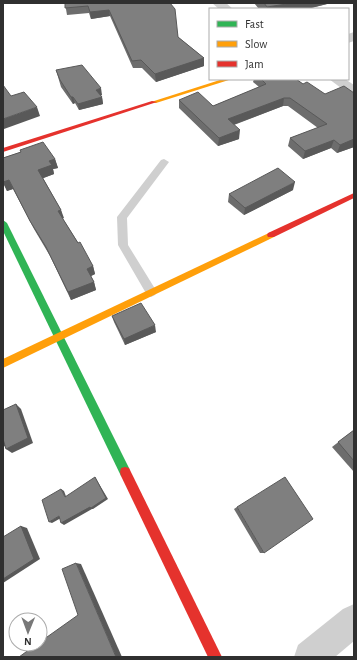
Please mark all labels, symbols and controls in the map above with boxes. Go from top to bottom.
legend [209,8,349,80]
text: Fast [245,18,264,30]
text: Slow [245,38,267,50]
text: Jam [245,58,264,70]
north arrow [8,612,48,652]
text: N [24,636,32,647]

